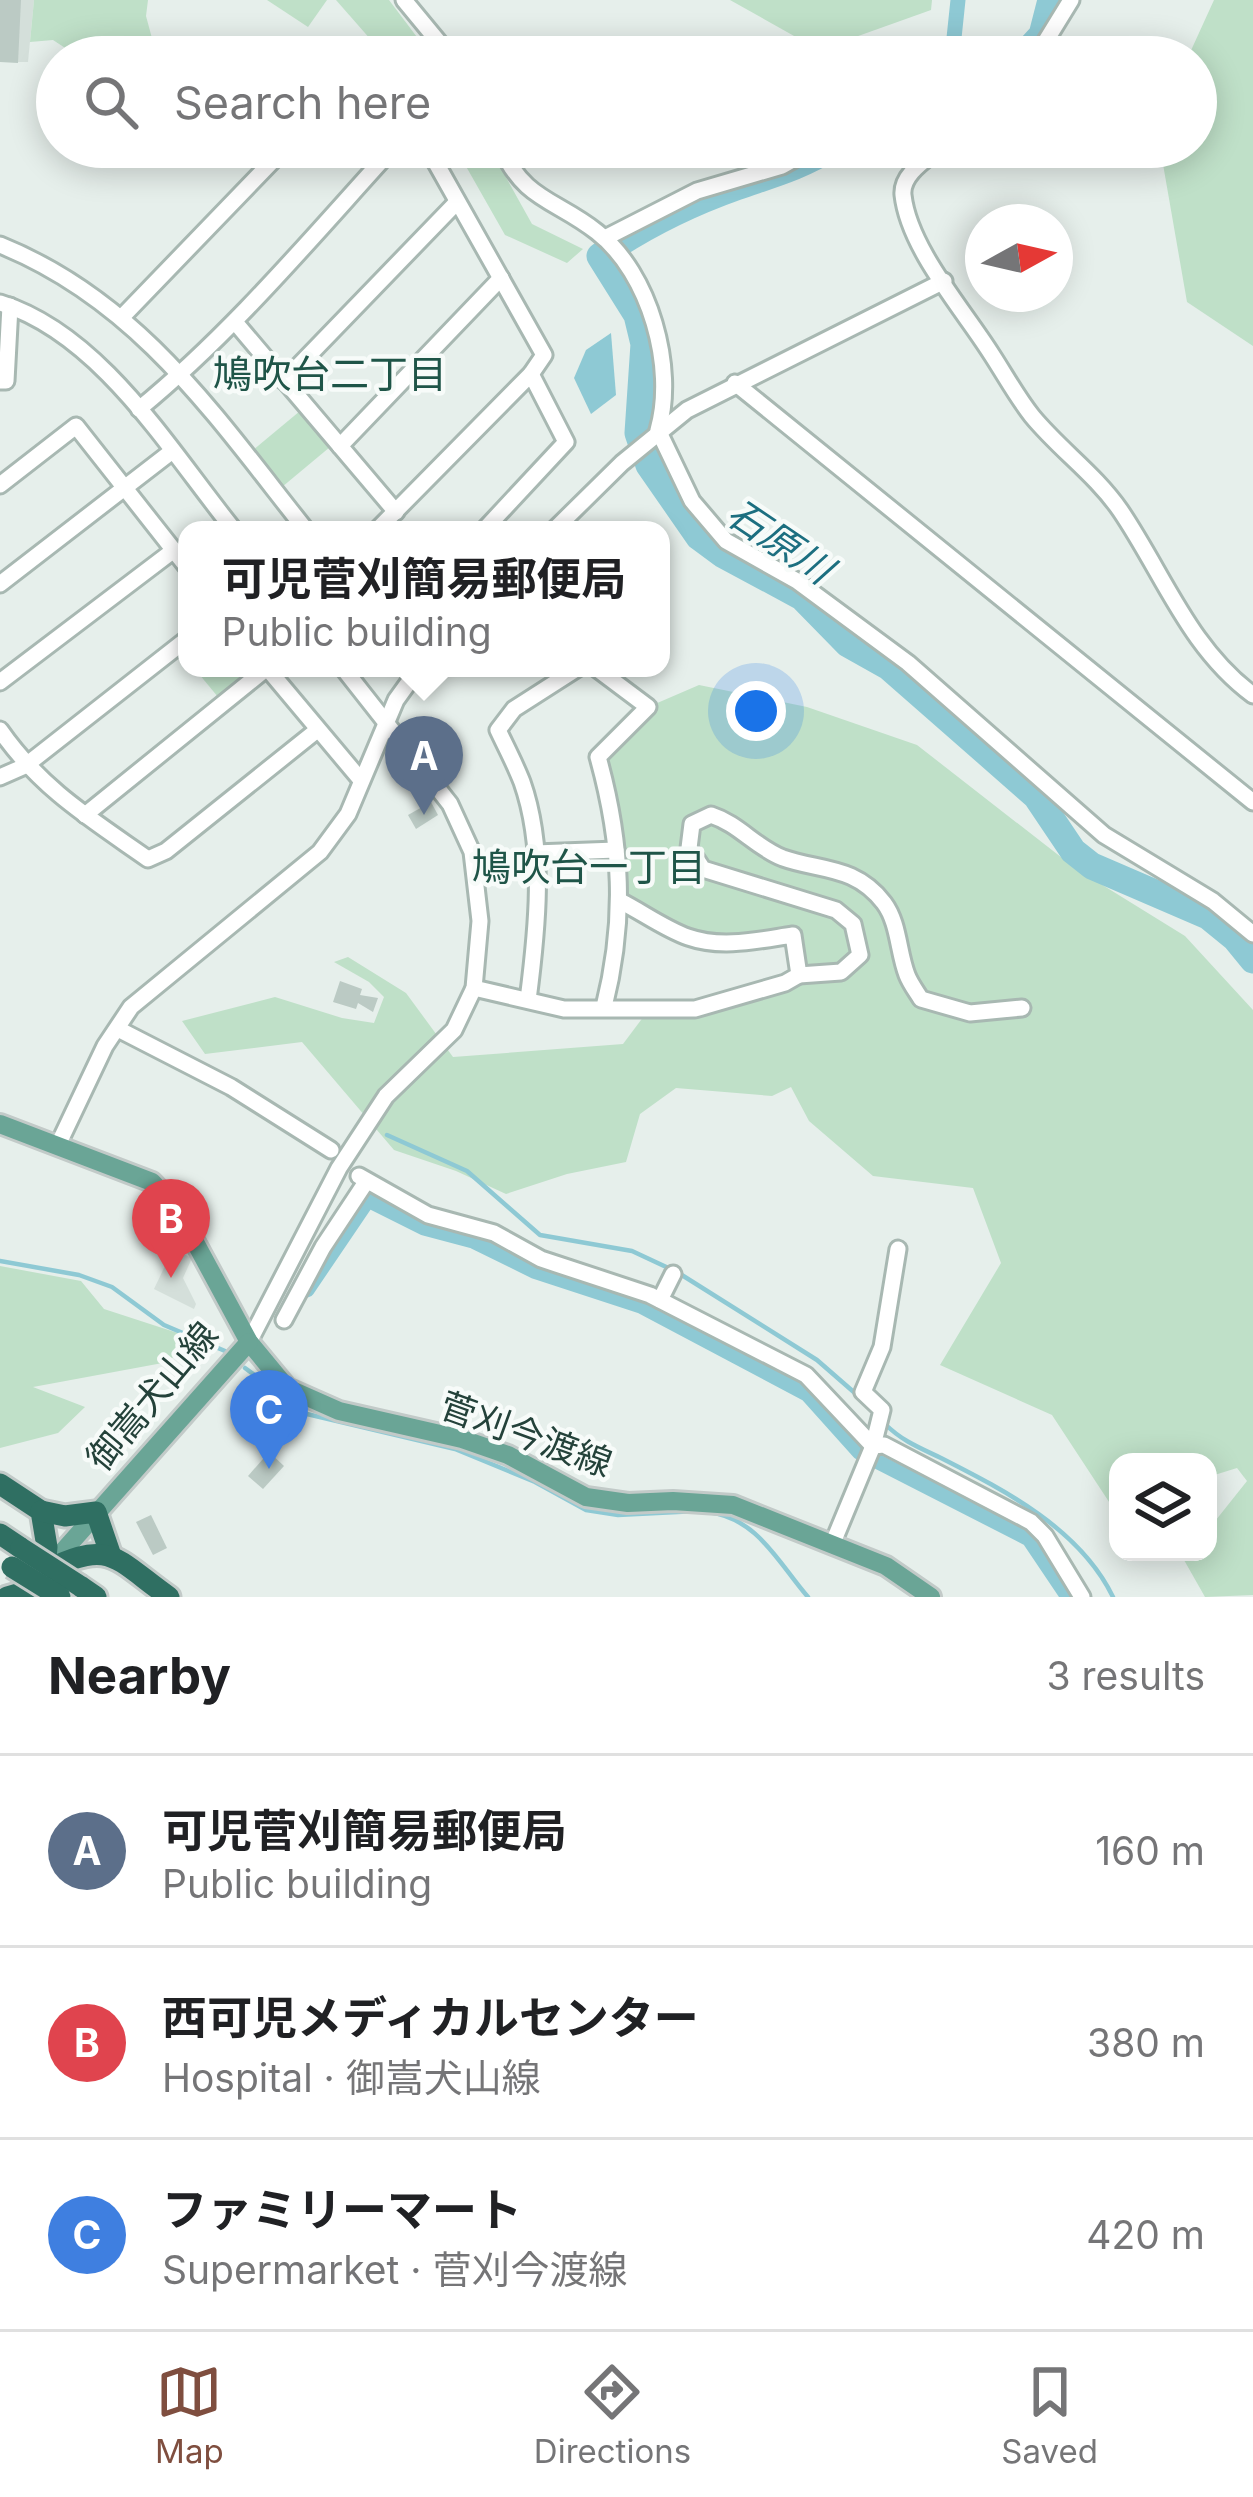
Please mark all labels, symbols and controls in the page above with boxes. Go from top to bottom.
search box [36,36,1217,168]
icon: search [78,69,144,135]
text: Search here [174,75,431,130]
north arrow [965,204,1073,312]
district label: 鳩吹台二丁目 [213,350,447,397]
water label: 石原川 [719,488,845,595]
popup [178,521,670,677]
text: 可児菅刈簡易郵便局 [221,551,627,606]
text: Public building [221,608,492,655]
your location [726,681,786,741]
pin: A [385,716,463,815]
district label: 鳩吹台一丁目 [472,843,706,890]
pin: B [132,1179,210,1278]
street label: 御嵩犬山線 [77,1313,227,1479]
pin: C [230,1370,308,1469]
street label: 菅刈今渡線 [434,1383,618,1485]
map controls [1109,1453,1217,1561]
button: layers [1109,1453,1217,1561]
text: Nearby [48,1645,231,1706]
text: 3 results [1047,1652,1205,1699]
text: 可児菅刈簡易郵便局 [162,1803,567,1858]
text: A [72,1827,102,1874]
text: 160 m [1095,1827,1205,1874]
text: Public building [162,1860,432,1907]
text: 西可児メディカルセンター [162,1990,699,2045]
text: B [74,2019,100,2066]
text: 380 m [1087,2019,1205,2066]
text: Hospital · 御嵩犬山線 [162,2054,541,2101]
text: ファミリーマート [162,2182,522,2237]
text: C [73,2211,101,2258]
text: 420 m [1086,2211,1205,2258]
text: Supermarket · 菅刈今渡線 [162,2246,628,2293]
tab: Map [155,2359,224,2471]
tab: Directions [534,2359,691,2471]
tab: Saved [1001,2359,1098,2471]

